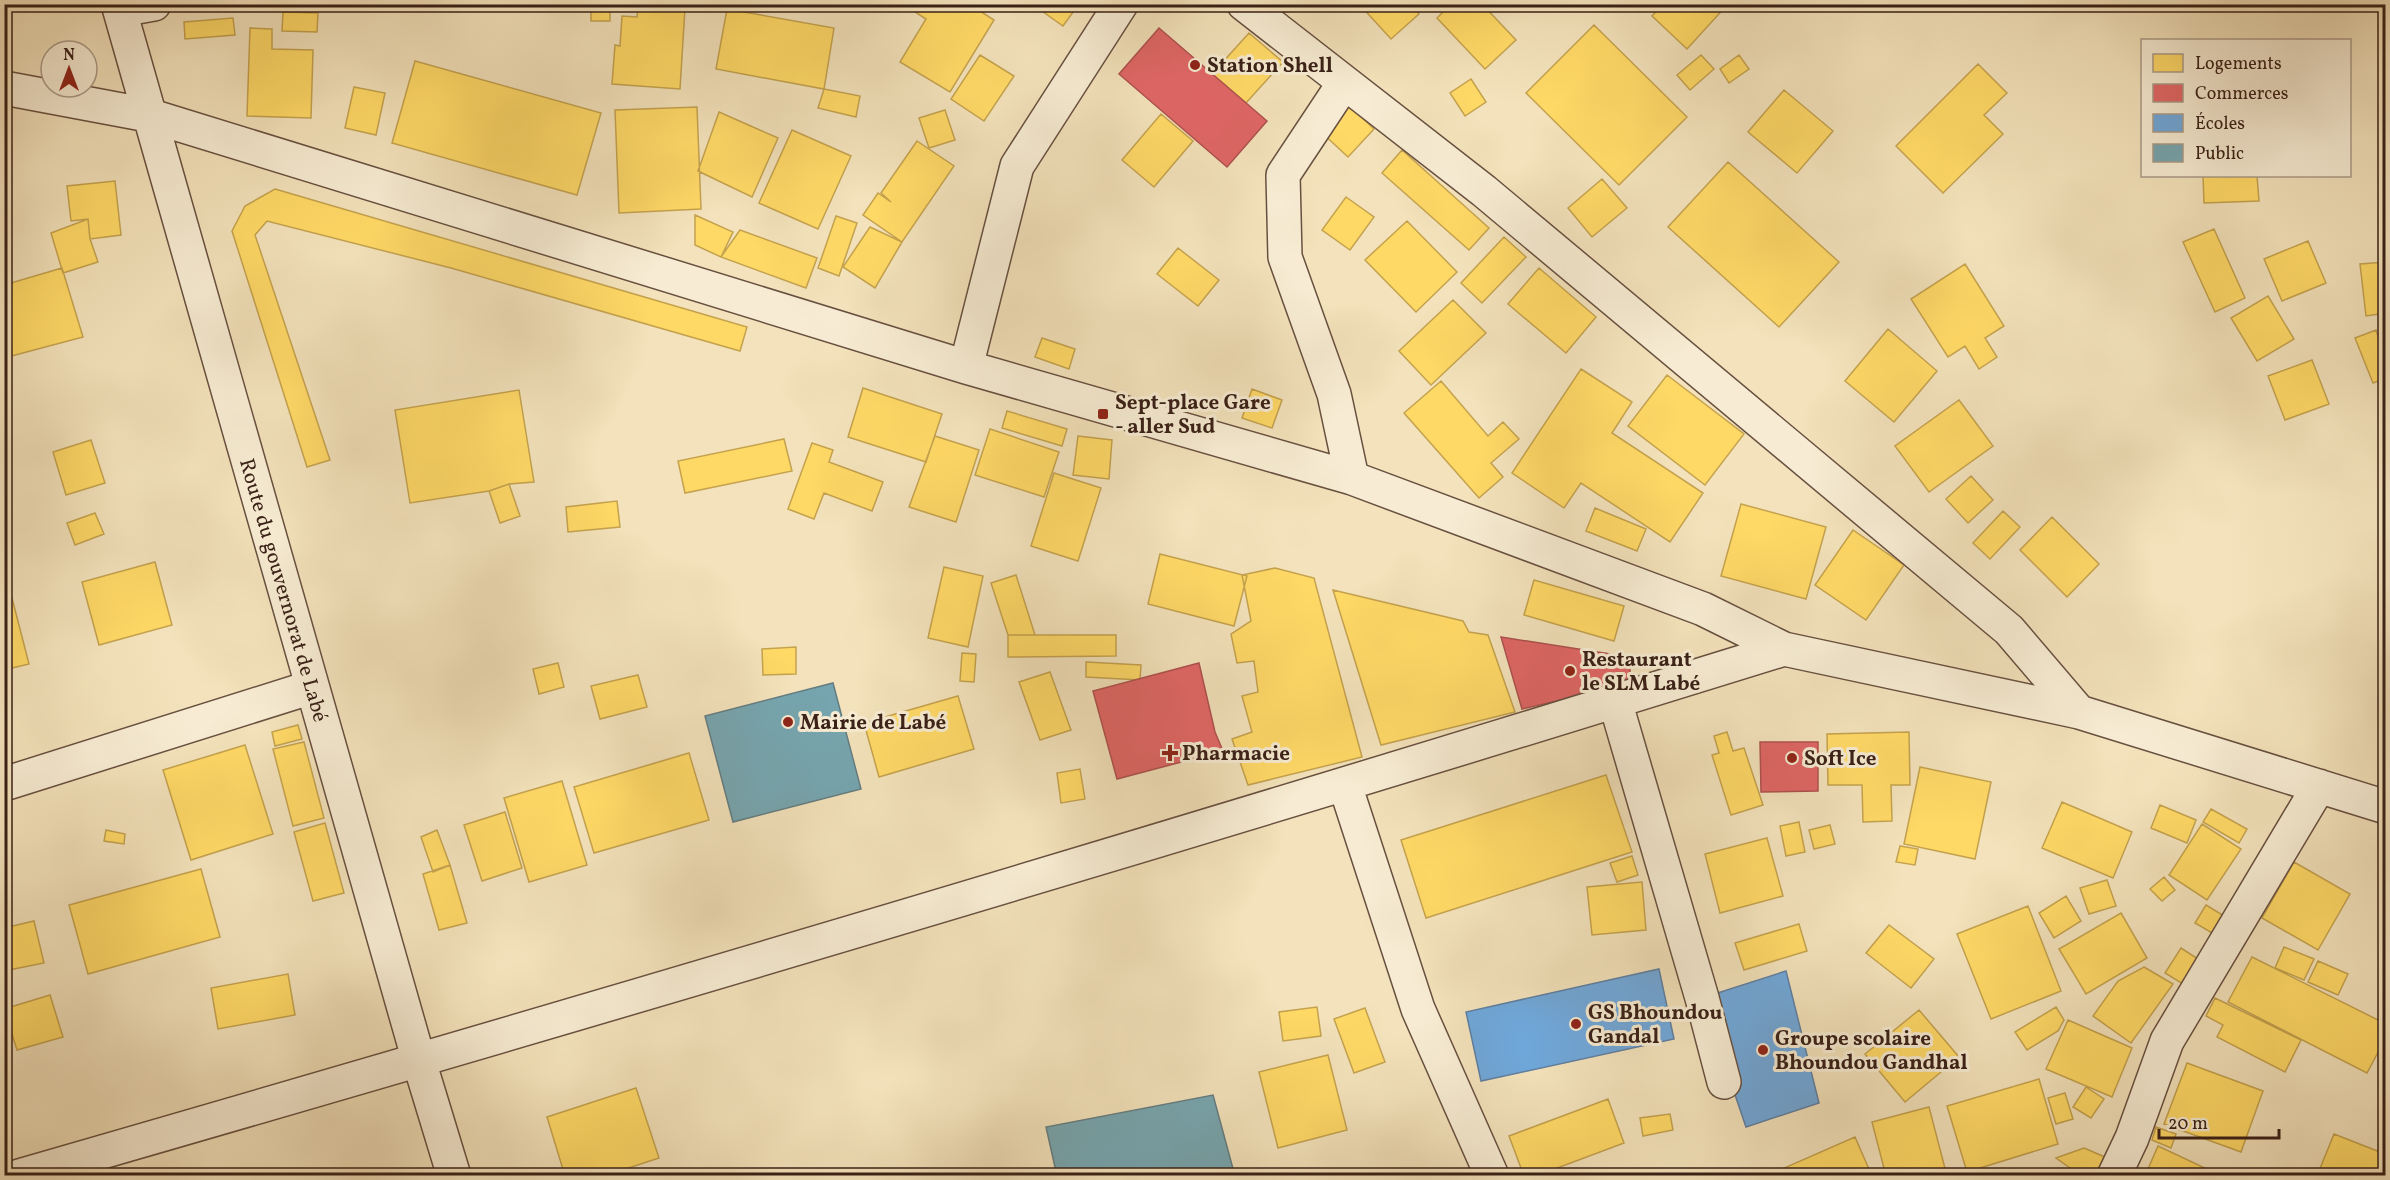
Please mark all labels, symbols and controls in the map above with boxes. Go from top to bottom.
north arrow [39,39,99,99]
legend [2141,39,2351,177]
text: N [63,45,75,67]
place label: Station Shell [1207,52,1333,81]
text: Logements [2195,52,2282,77]
marker: Station Shell [1188,58,1202,72]
text: Commerces [2195,82,2289,107]
text: Écoles [2195,112,2245,137]
text: Public [2195,142,2244,167]
place label: Sept-place Gare - aller Sud [1115,389,1271,442]
marker: Sept-place Gare - aller Sud [1096,407,1110,421]
street label: Route du gouvernorat de Labé [231,455,334,726]
place label: Restaurant le SLM Labé [1582,646,1700,699]
marker: Restaurant le SLM Labé [1563,664,1577,678]
place label: Mairie de Labé [800,709,946,738]
marker: Mairie de Labé [781,715,795,729]
place label: Pharmacie [1182,740,1290,769]
place label: Soft Ice [1804,745,1877,774]
marker: Pharmacie [1163,746,1177,760]
marker: Soft Ice [1785,751,1799,765]
place label: GS Bhoundou Gandal [1588,999,1722,1052]
marker: GS Bhoundou Gandal [1569,1017,1583,1031]
place label: Groupe scolaire Bhoundou Gandhal [1775,1025,1968,1078]
marker: Groupe scolaire Bhoundou Gandhal [1756,1043,1770,1057]
scale bar [2159,1102,2279,1140]
text: 20 m [2168,1112,2208,1137]

